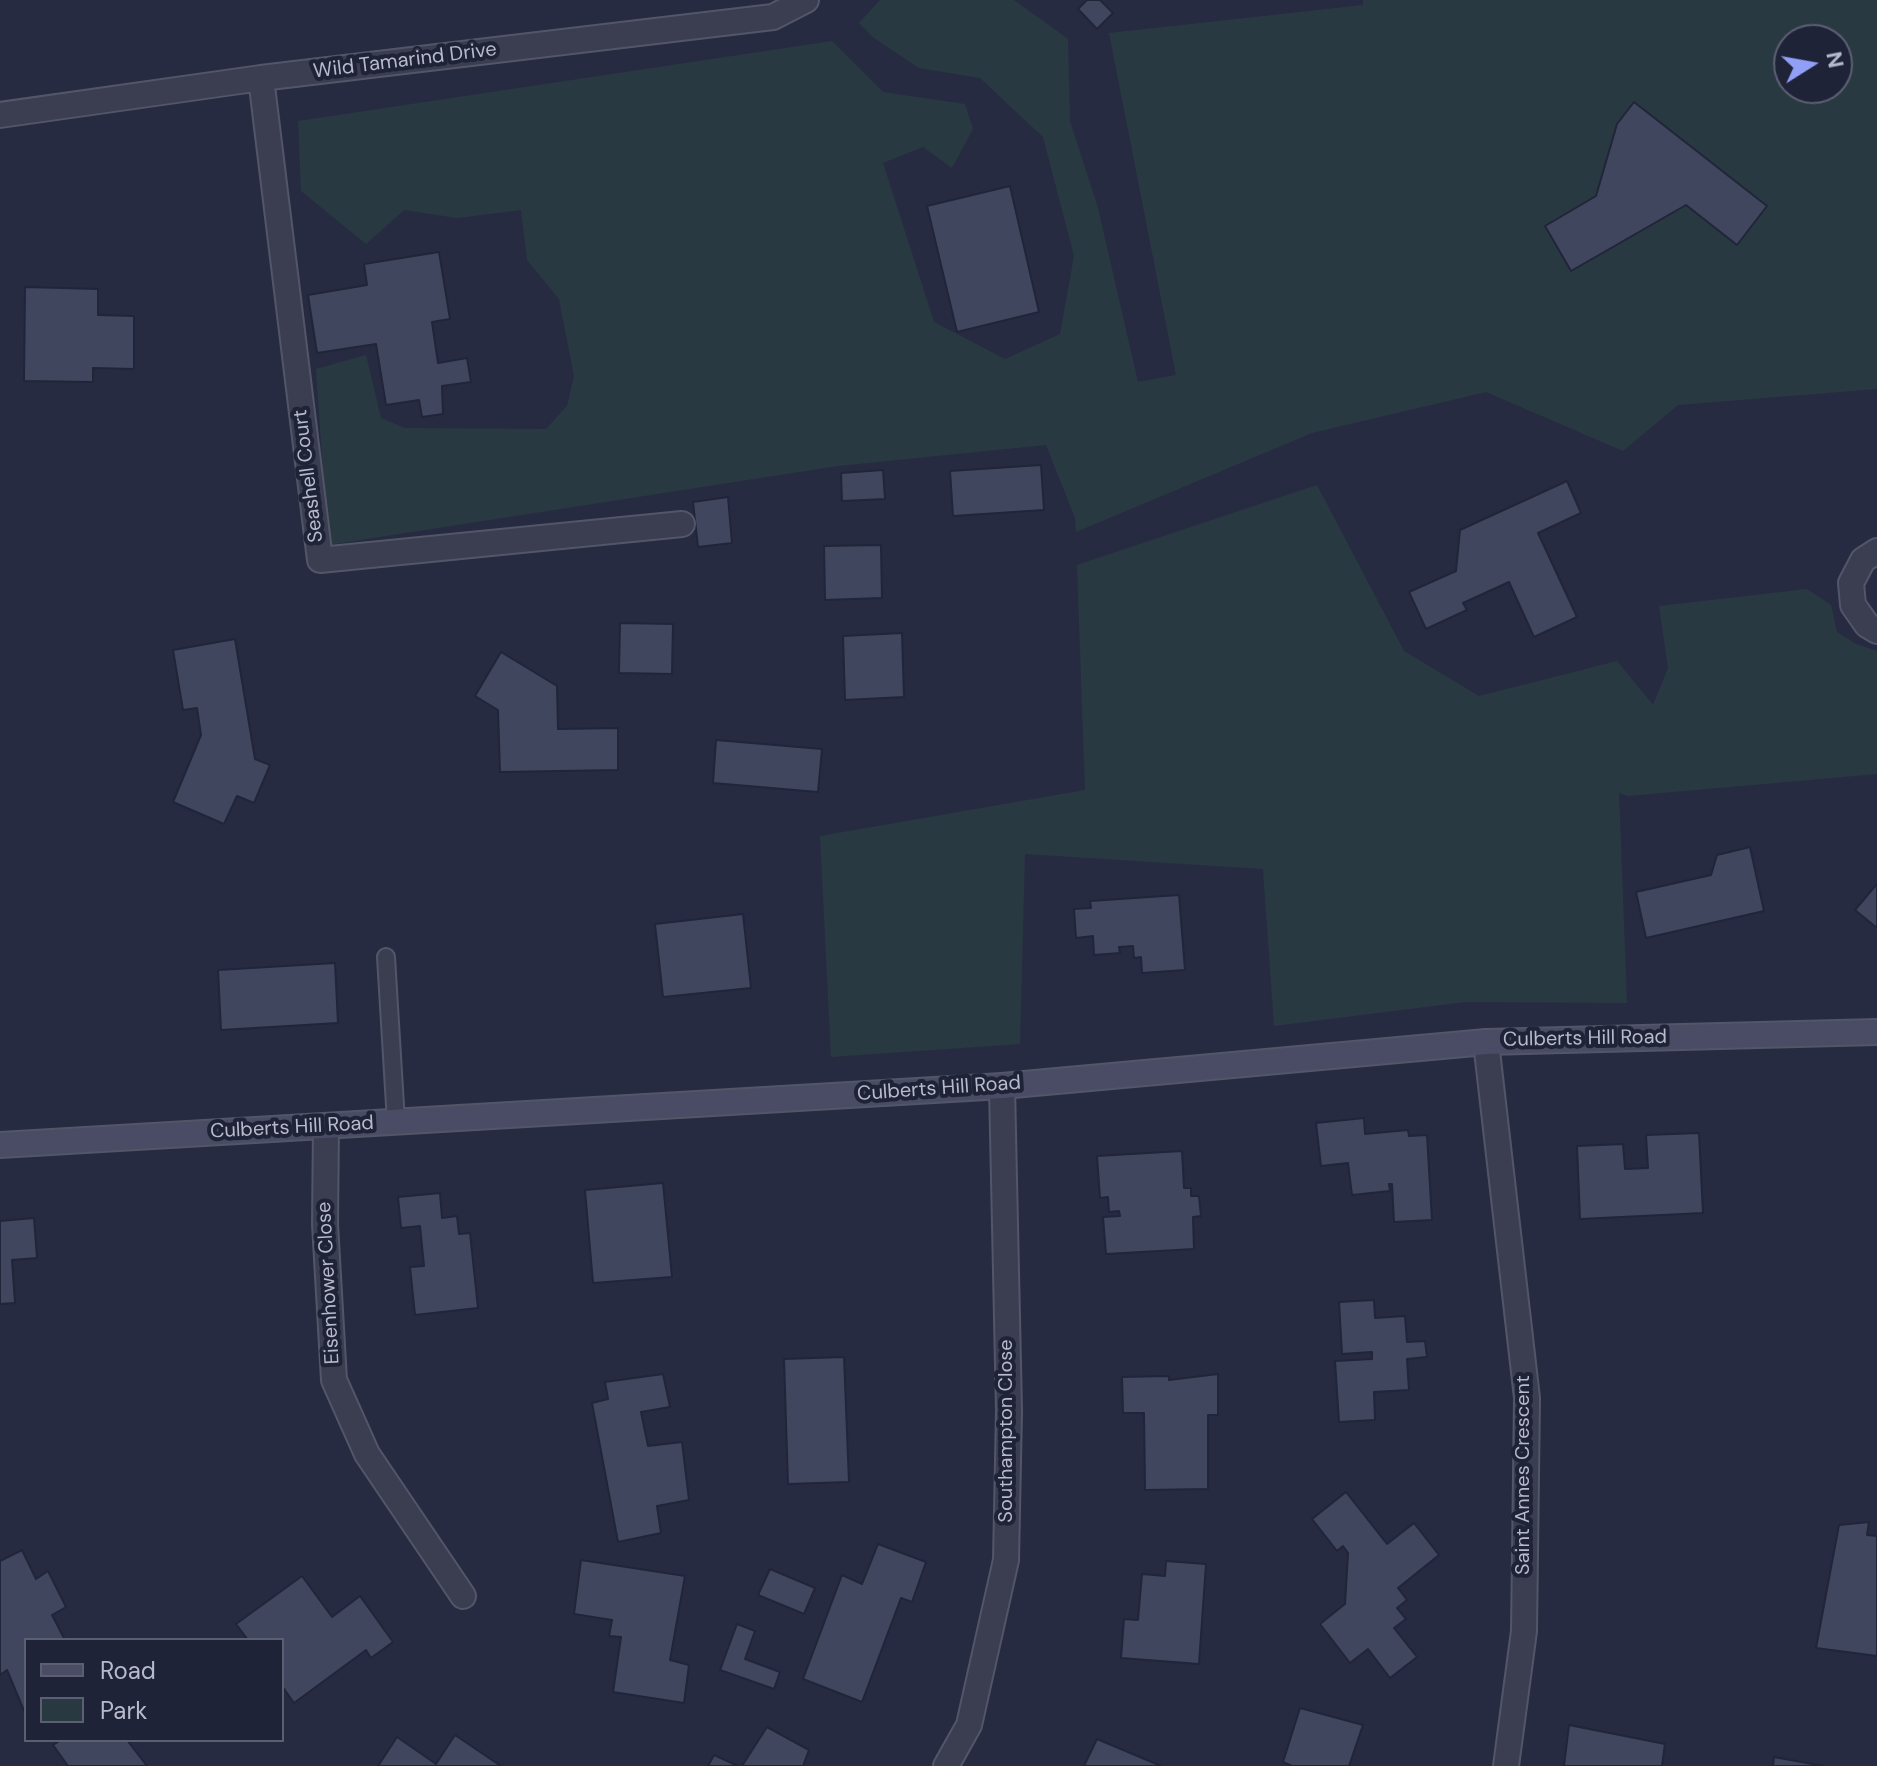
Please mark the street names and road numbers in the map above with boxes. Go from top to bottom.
street label: Wild Tamarind Drive [312,38,498,84]
street label: Seashell Court [289,408,329,544]
street label: Culberts Hill Road [1503,1026,1667,1052]
street label: Culberts Hill Road [856,1071,1022,1107]
street label: Culberts Hill Road [210,1112,374,1144]
street label: Eisenhower Close [313,1201,345,1365]
street label: Southampton Close [995,1339,1019,1523]
street label: Saint Annes Crescent [1512,1375,1536,1575]

